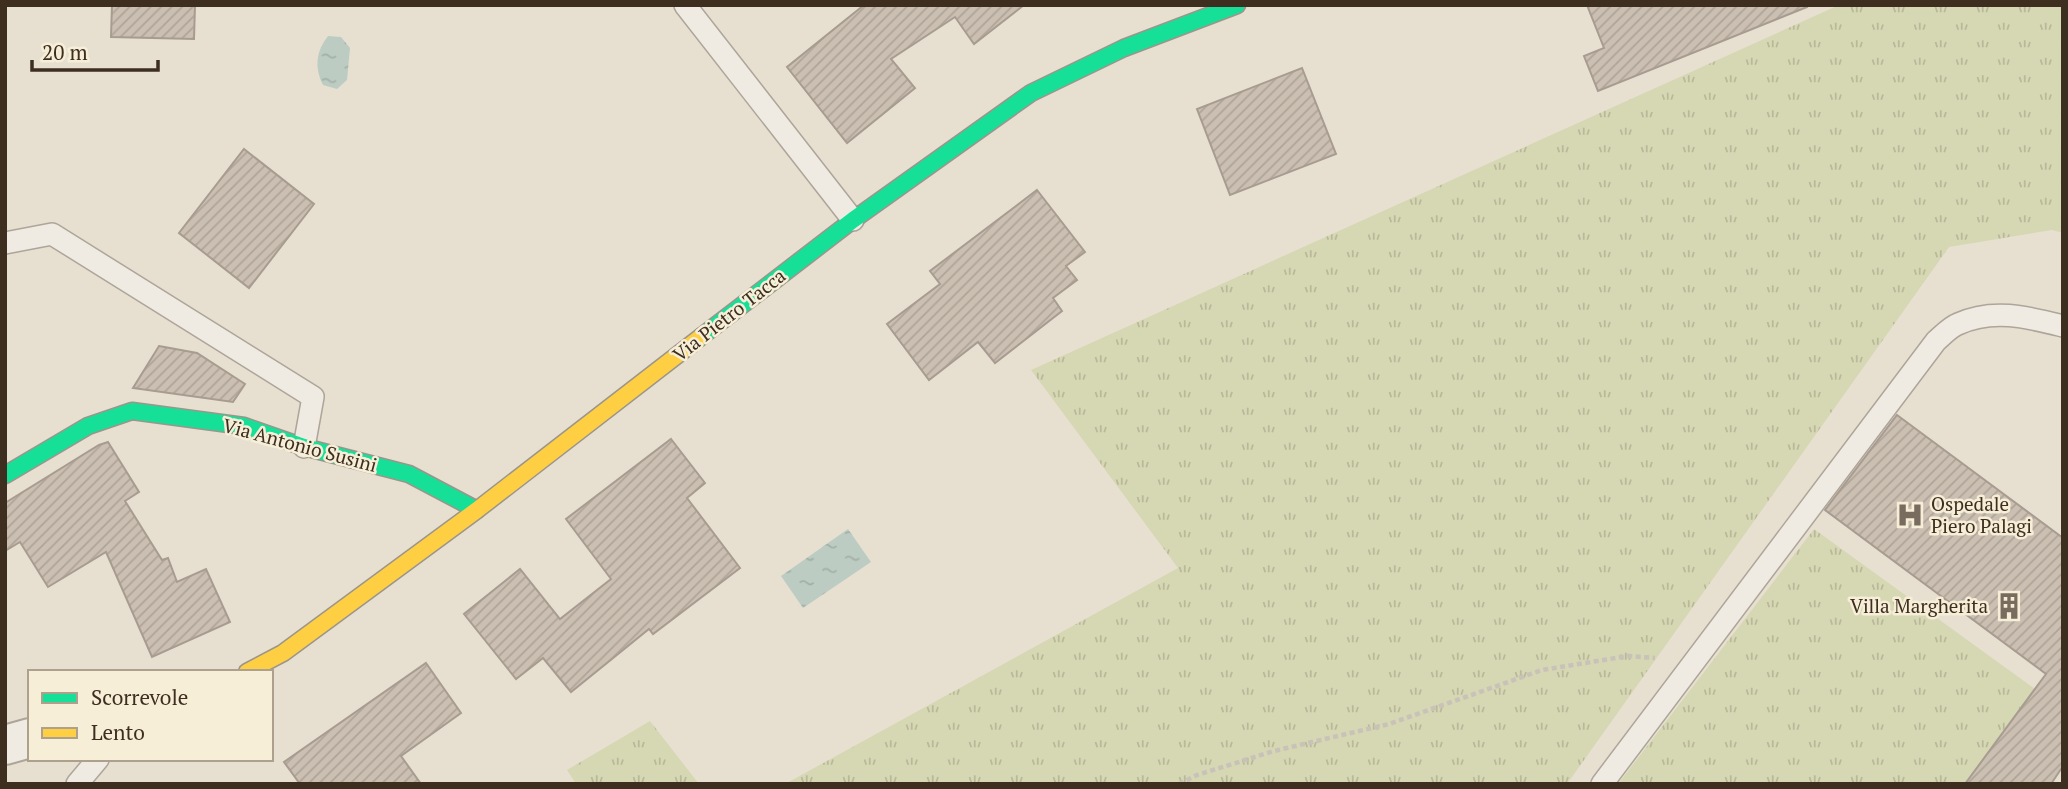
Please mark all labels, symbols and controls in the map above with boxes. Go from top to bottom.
scale bar [32,28,158,72]
text: 20 m [42,38,88,66]
street label: Via Pietro Tacca [667,262,791,367]
street label: Via Antonio Susini [220,412,380,477]
place label: Ospedale Piero Palagi [1931,491,2032,538]
hospital icon: Ospedale Piero Palagi [1895,500,1925,530]
building icon: Villa Margherita [1994,591,2024,621]
place label: Villa Margherita [1850,593,1988,618]
legend [28,670,273,761]
text: Scorrevole [91,683,188,711]
text: Lento [91,718,145,746]

